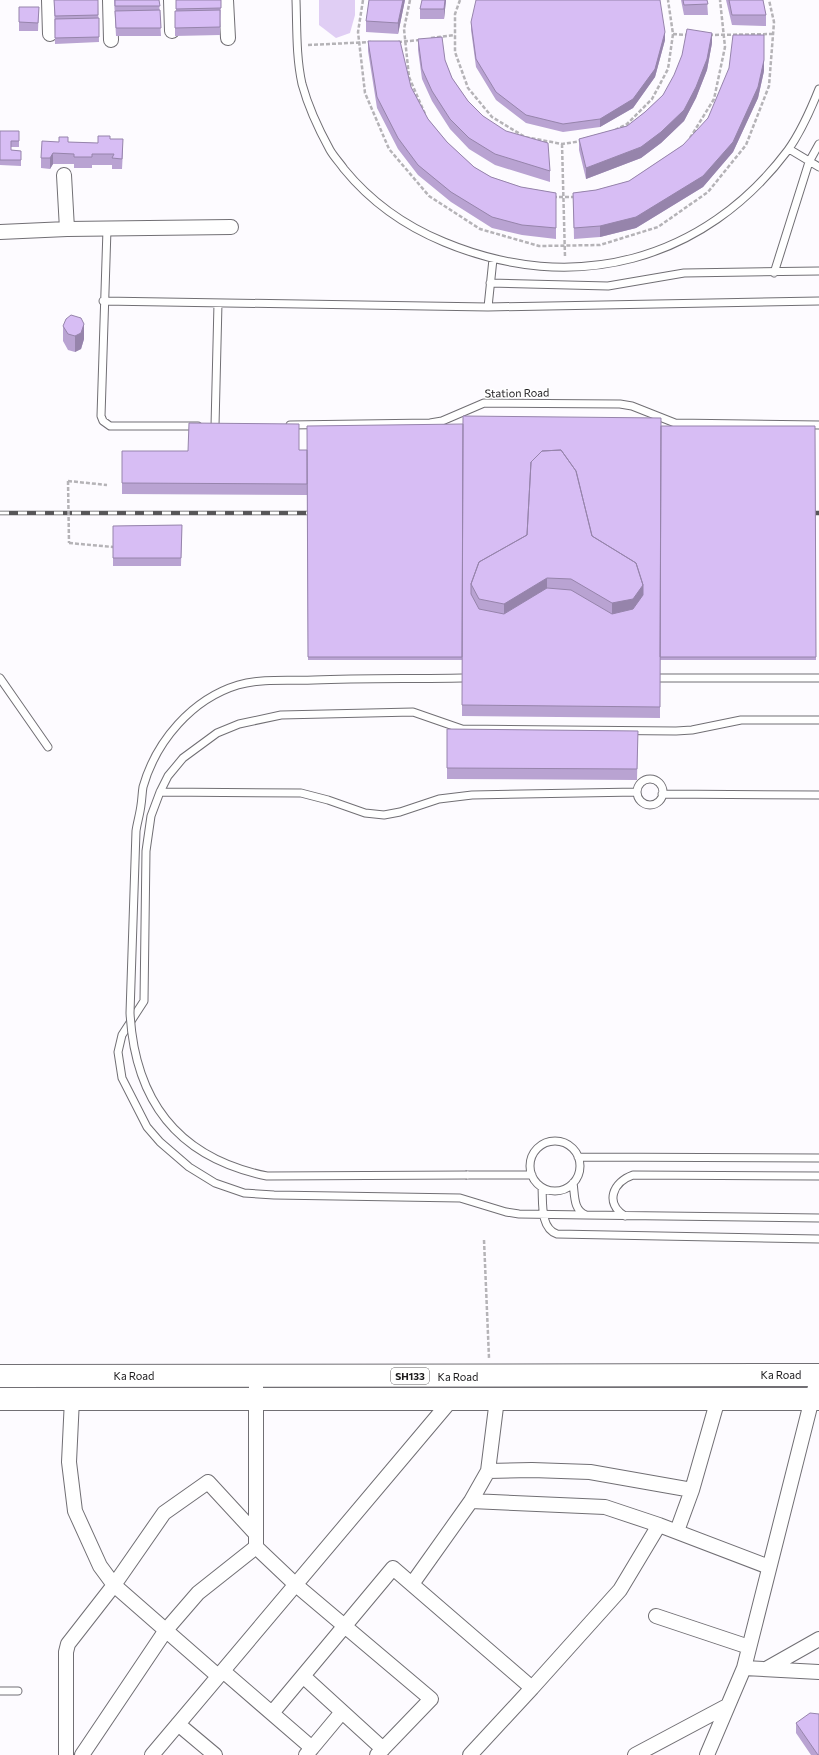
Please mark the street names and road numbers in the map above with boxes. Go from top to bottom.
street label: Station Road [485,385,549,400]
road number: SH133 [391,1368,429,1384]
street label: Ka Road [761,1368,801,1381]
street label: Ka Road [114,1369,154,1382]
street label: Ka Road [438,1370,478,1383]

